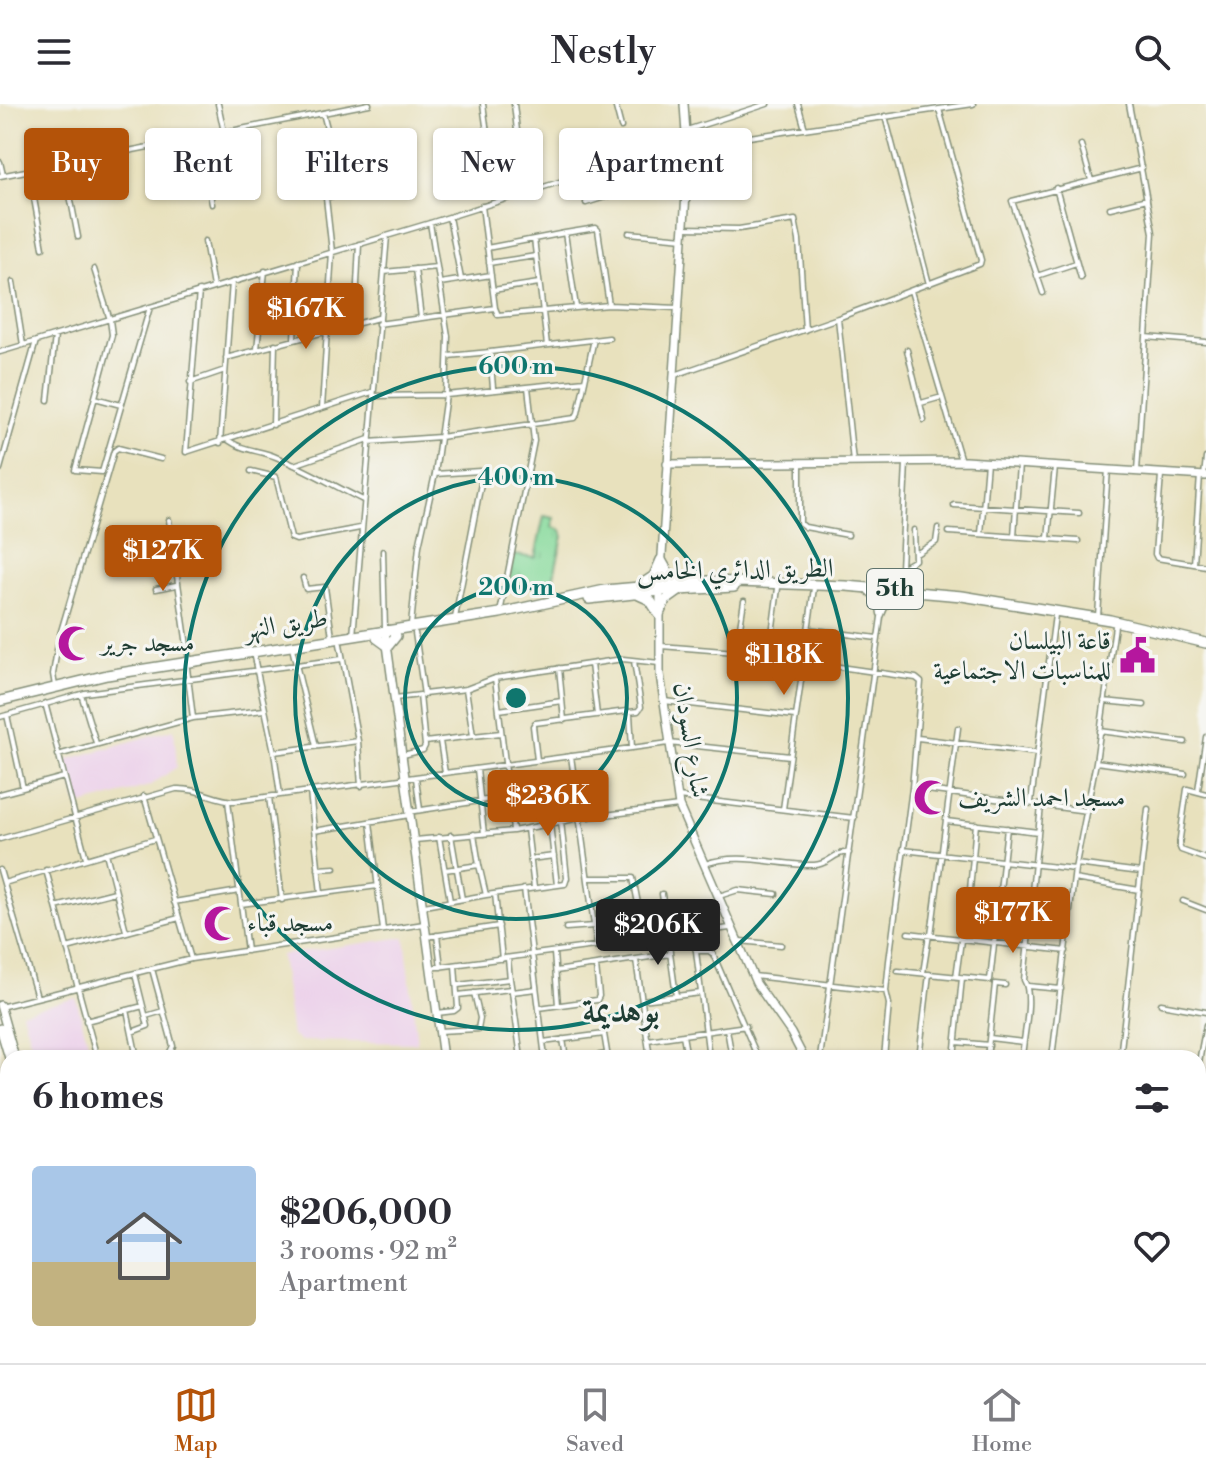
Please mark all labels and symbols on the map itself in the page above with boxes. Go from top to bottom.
pin: $167K [250,283,362,351]
text: 600 m [478,352,554,382]
text: 400 m [478,463,554,493]
pin: $127K [107,525,219,593]
street label: الطريق الدائري الخامس [636,552,834,592]
road number: 5th [867,569,923,609]
text: 200 m [478,573,554,603]
street label: طريق النهر [239,602,330,647]
mosque icon: مسجد جرير [56,624,94,662]
place label: قاعة البيلسان للمناسبات الاجتماعية [933,625,1111,687]
place label: مسجد جرير [98,627,195,659]
pin: $118K [728,629,840,697]
public building icon: قاعة البيلسان للمناسبات الاجتماعية [1118,637,1156,675]
street label: شارع السودان [661,680,716,801]
centre of rings [502,684,530,712]
pin: $236K [492,770,604,838]
mosque icon: مسجد احمد الشريف [913,779,951,817]
place label: مسجد احمد الشريف [958,782,1125,814]
pin: $177K [957,887,1069,955]
pin: $206K [602,899,714,967]
mosque icon: مسجد قباء [202,904,240,942]
place label: مسجد قباء [247,907,333,939]
district label: بوهديمة [582,990,660,1032]

